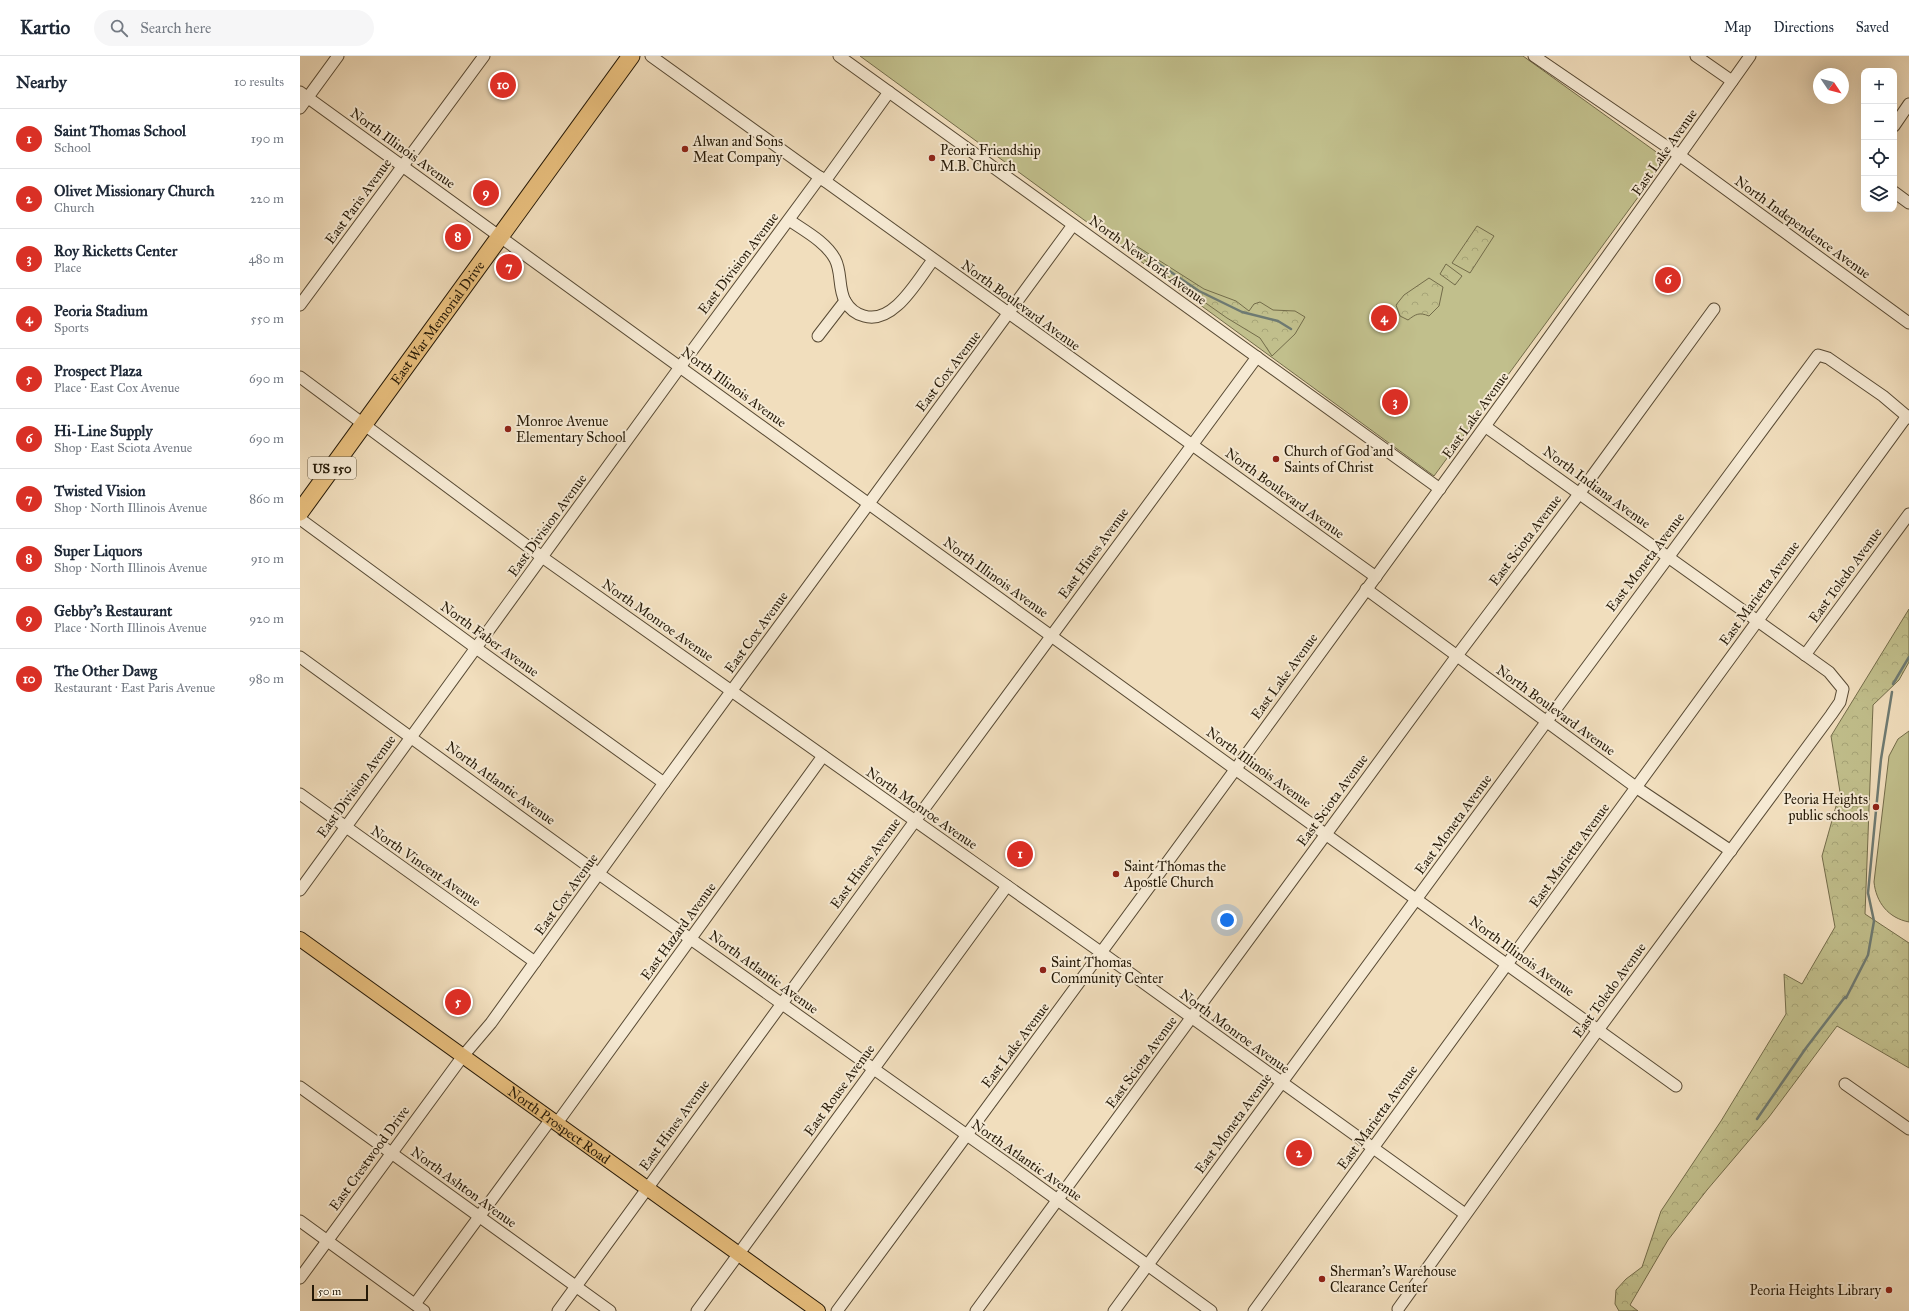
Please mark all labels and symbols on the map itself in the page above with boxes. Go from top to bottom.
north arrow [1813,68,1849,104]
pin: 10 [490,70,516,100]
street label: North Illinois Avenue [347,105,459,192]
street label: East Lake Avenue [1628,105,1701,199]
place label: Alwan and Sons Meat Company [692,133,783,166]
place label: Peoria Friendship M.B. Church [940,142,1041,175]
marker: Alwan and Sons Meat Company [680,144,690,154]
marker: Peoria Friendship M.B. Church [927,153,937,163]
street label: East Paris Avenue [322,155,395,248]
street label: North Independence Avenue [1731,172,1874,283]
pin: 9 [473,178,499,208]
street label: East Division Avenue [695,209,782,318]
street label: North New York Avenue [1086,212,1210,309]
pin: 8 [445,222,471,252]
pin: 7 [496,252,522,282]
street label: East War Memorial Drive [387,257,489,388]
street label: North Boulevard Avenue [958,257,1084,354]
pin: 6 [1655,265,1681,295]
pin: 4 [1371,303,1397,333]
street label: East Cox Avenue [912,327,984,415]
street label: North Illinois Avenue [678,344,790,431]
street label: East Lake Avenue [1438,369,1513,462]
pin: 3 [1382,387,1408,417]
place label: Monroe Avenue Elementary School [516,413,626,446]
marker: Monroe Avenue Elementary School [503,424,513,434]
place label: Church of God and Saints of Christ [1284,443,1393,476]
street label: North Indiana Avenue [1540,443,1654,532]
street label: North Boulevard Avenue [1222,445,1348,542]
marker: Church of God and Saints of Christ [1271,454,1281,464]
road number: US 150 [308,457,356,479]
street label: East Division Avenue [504,470,591,580]
street label: East Sciota Avenue [1486,491,1565,589]
street label: East Hines Avenue [1055,504,1132,602]
street label: East Moneta Avenue [1603,509,1688,615]
street label: East Toledo Avenue [1805,524,1886,626]
street label: North Illinois Avenue [940,534,1052,621]
street label: East Marietta Avenue [1716,538,1803,649]
street label: North Monroe Avenue [599,576,717,665]
street label: East Cox Avenue [721,588,792,676]
street label: North Faber Avenue [437,598,542,681]
street label: East Lake Avenue [1247,630,1322,723]
street label: North Boulevard Avenue [1493,662,1619,759]
street label: North Illinois Avenue [1203,724,1315,811]
street label: East Division Avenue [313,731,400,841]
street label: North Atlantic Avenue [443,738,559,829]
street label: East Sciota Avenue [1293,751,1372,850]
street label: North Monroe Avenue [863,764,981,853]
street label: East Moneta Avenue [1411,771,1496,878]
place label: Peoria Heights public schools [1783,791,1868,824]
street label: East Marietta Avenue [1526,800,1613,911]
marker: Peoria Heights public schools [1871,802,1881,812]
street label: East Hines Avenue [827,814,904,912]
street label: North Vincent Avenue [368,822,484,911]
pin: 1 [1007,839,1033,869]
street label: East Cox Avenue [531,850,602,938]
place label: Saint Thomas the Apostle Church [1123,858,1226,891]
marker: Saint Thomas the Apostle Church [1111,869,1121,879]
street label: East Hazard Avenue [637,879,720,983]
your location [1217,910,1237,930]
street label: North Illinois Avenue [1466,913,1578,1000]
street label: North Atlantic Avenue [706,927,822,1018]
street label: East Toledo Avenue [1569,939,1650,1041]
place label: Saint Thomas Community Center [1051,954,1164,987]
marker: Saint Thomas Community Center [1038,965,1048,975]
street label: North Monroe Avenue [1176,986,1293,1077]
pin: 5 [445,987,471,1017]
street label: East Lake Avenue [978,999,1053,1091]
street label: East Sciota Avenue [1102,1013,1181,1112]
street label: East Rouse Avenue [800,1041,879,1140]
street label: East Marietta Avenue [1334,1062,1421,1173]
street label: East Moneta Avenue [1191,1070,1276,1177]
street label: East Hines Avenue [636,1076,713,1174]
street label: North Prospect Road [504,1083,613,1168]
street label: East Crestwood Drive [326,1102,413,1214]
street label: North Atlantic Avenue [968,1116,1085,1205]
pin: 2 [1286,1138,1312,1168]
street label: North Ashton Avenue [407,1143,520,1232]
place label: Sherman's Warehouse Clearance Center [1330,1263,1457,1296]
marker: Sherman's Warehouse Clearance Center [1317,1274,1327,1284]
place label: Peoria Heights Library [1750,1282,1881,1299]
scale bar [312,1283,368,1302]
marker: Peoria Heights Library [1884,1285,1894,1295]

